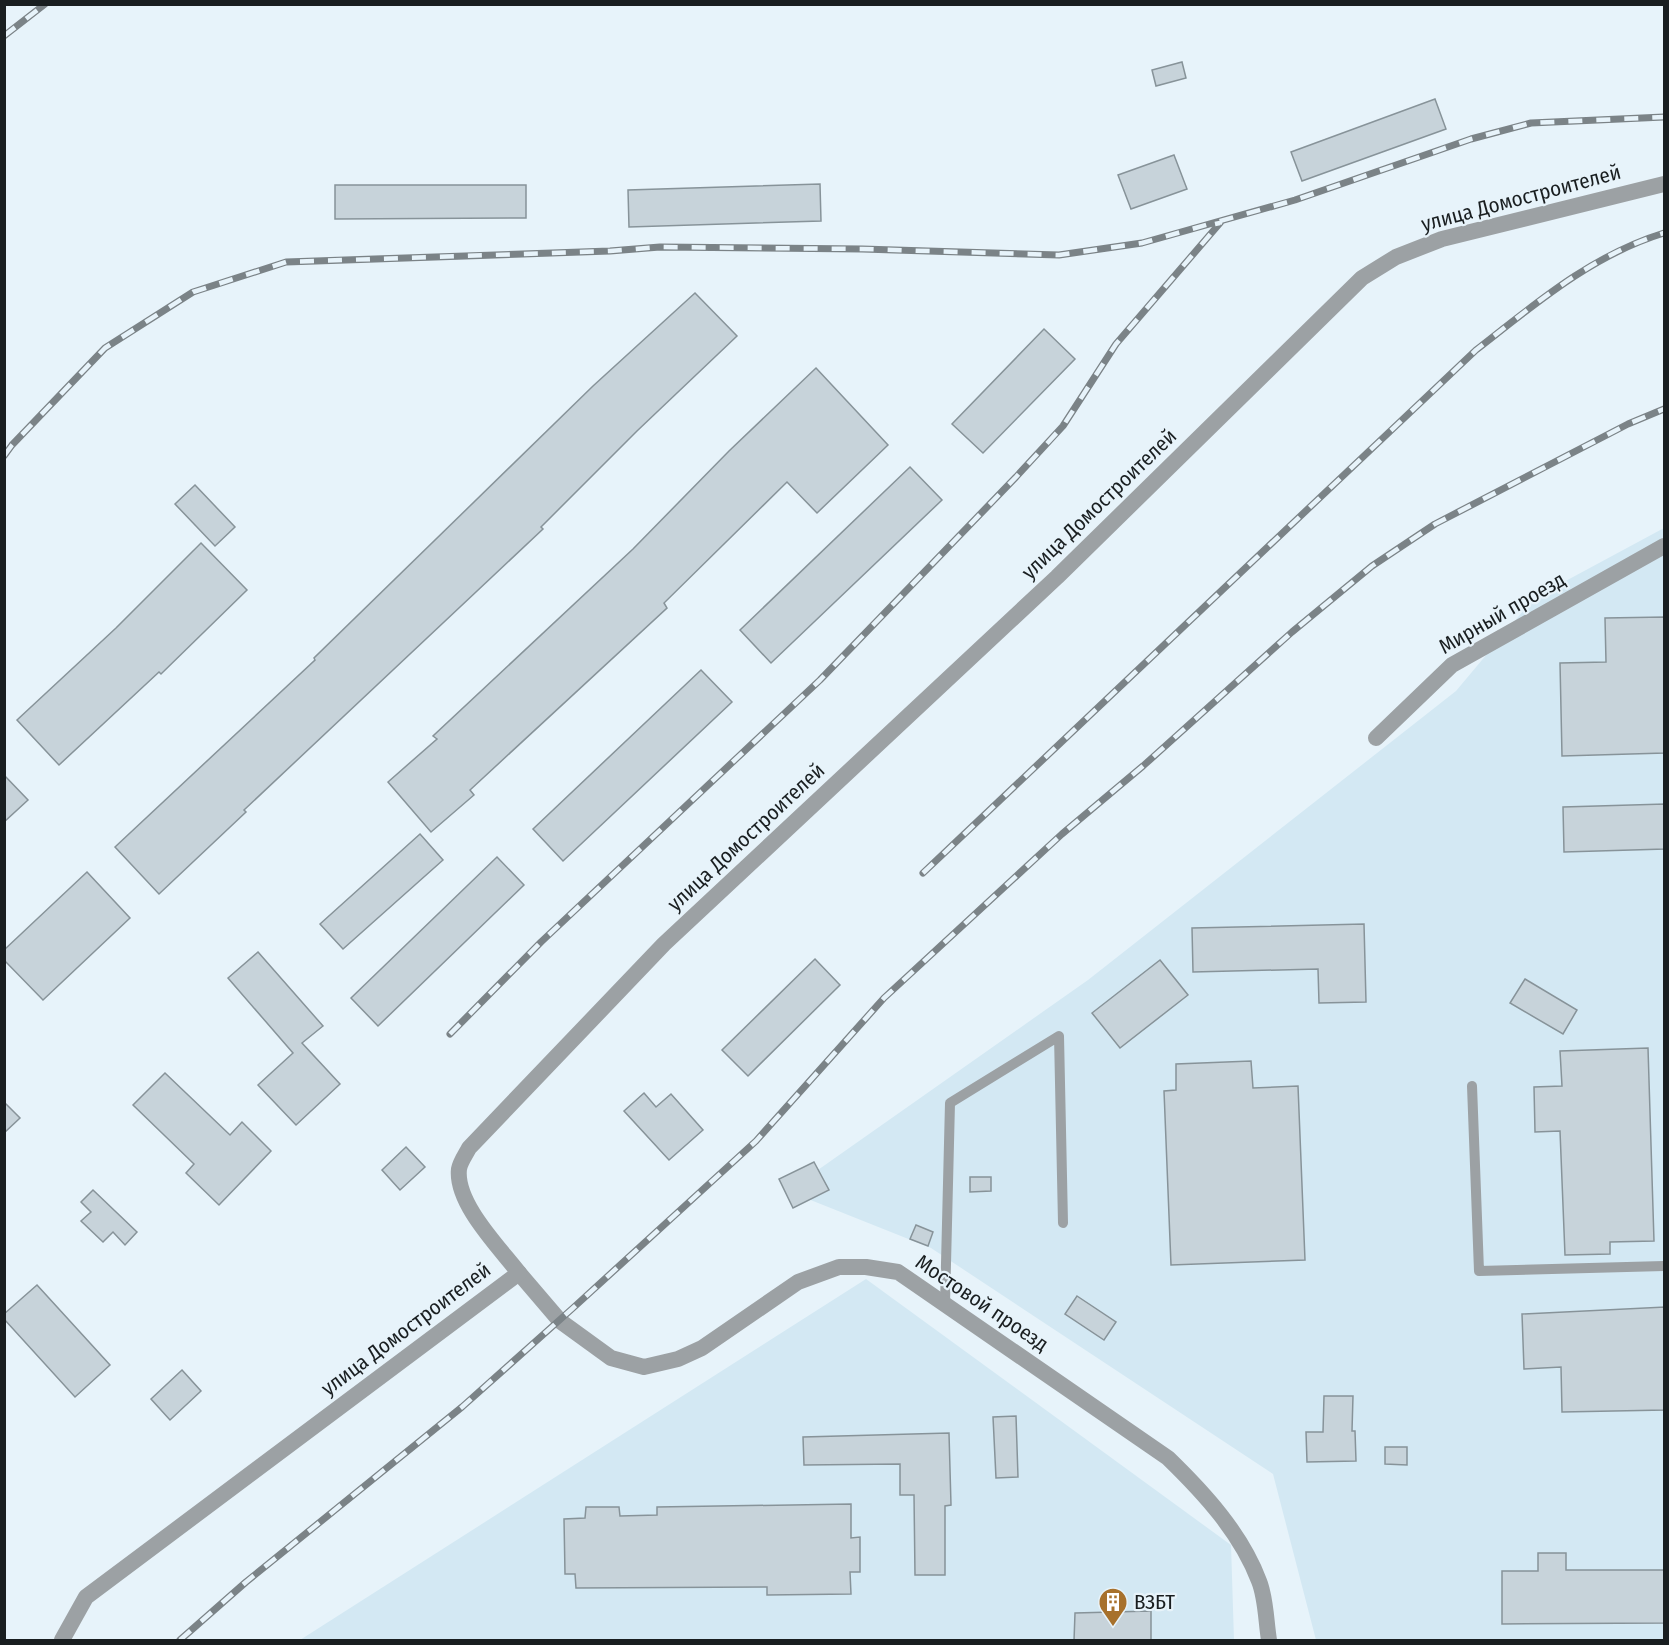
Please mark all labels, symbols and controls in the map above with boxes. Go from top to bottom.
street label: улица Домостроителей [1418,159,1624,237]
street label: улица Домостроителей [1016,423,1182,585]
street label: Мирный проезд [1434,566,1570,660]
street label: улица Домостроителей [662,757,830,917]
street label: Мостовой проезд [911,1249,1053,1357]
street label: улица Домостроителей [316,1257,496,1401]
building icon: ВЗБТ [1097,1586,1129,1628]
place label: ВЗБТ [1134,1589,1175,1615]

